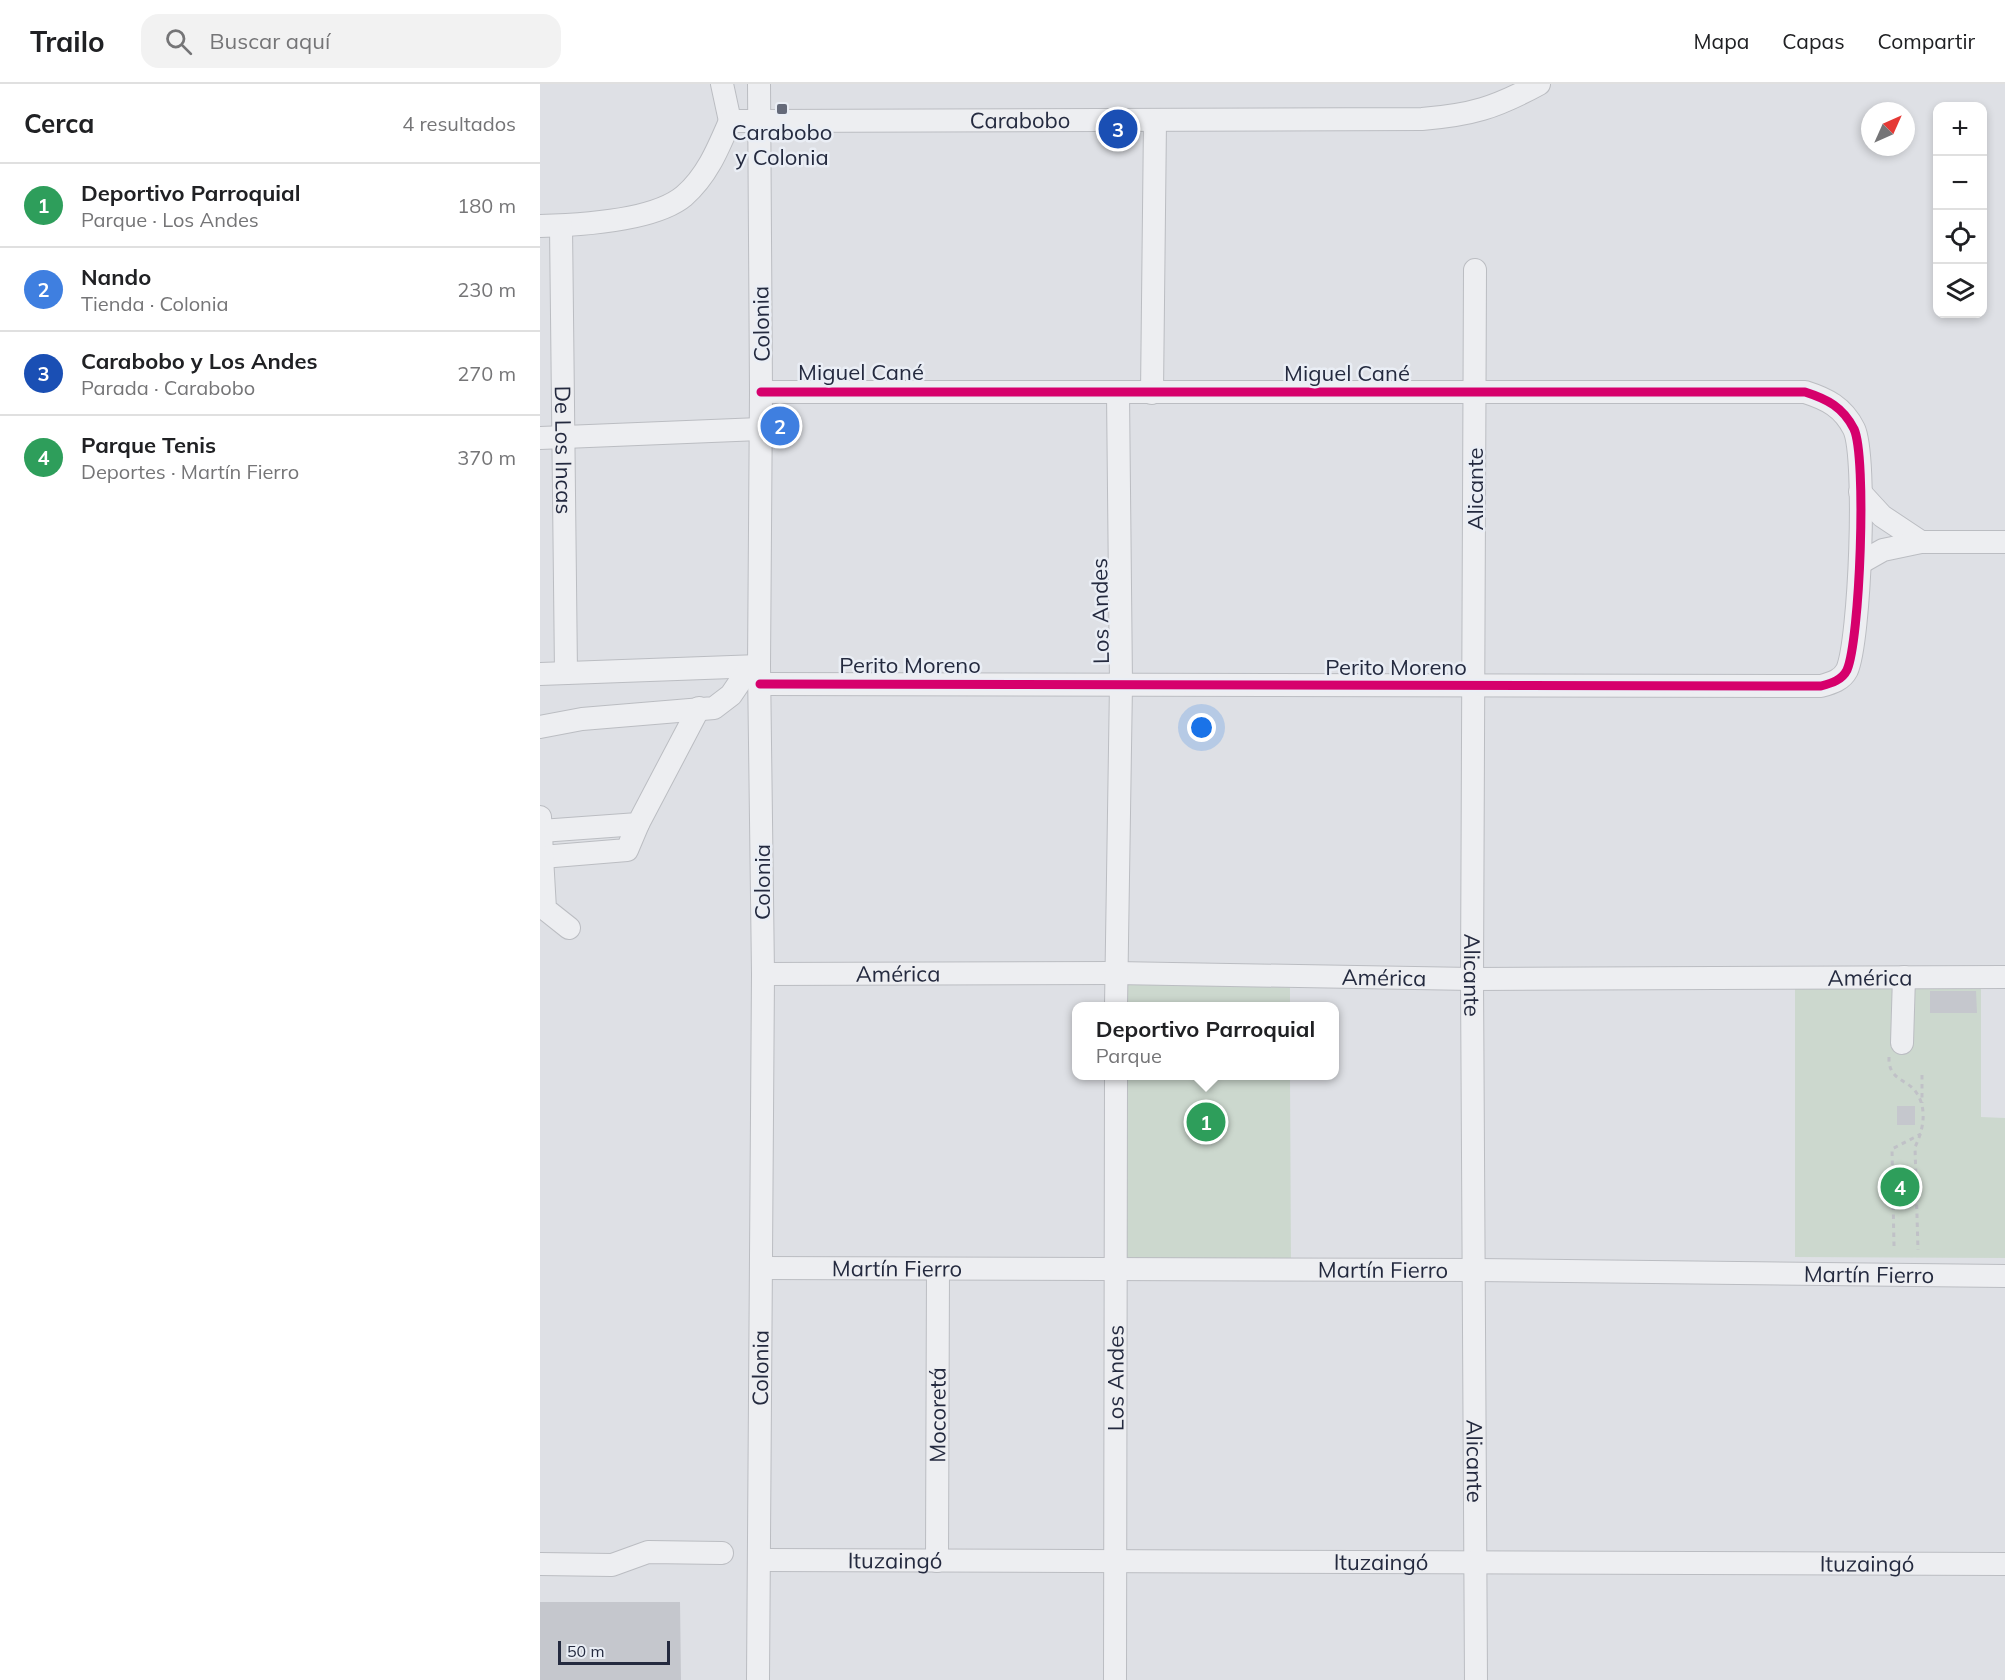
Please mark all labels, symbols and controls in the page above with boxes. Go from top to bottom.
search box [141,14,561,68]
text: Trailo [30,24,105,59]
icon: search [162,25,195,58]
text: Buscar aquí [210,27,330,55]
text: Mapa [1694,28,1749,54]
text: Capas [1782,28,1845,54]
text: Compartir [1878,28,1975,54]
marker: Carabobo y Colonia [775,102,789,116]
north arrow [1861,102,1915,156]
map controls [1933,102,1987,318]
button: + [1933,102,1987,156]
street label: Carabobo [970,106,1070,134]
pin: 3 [1098,106,1138,152]
text: Cerca [24,107,94,140]
text: 4 resultados [402,111,516,136]
place label: Carabobo y Colonia [732,118,832,171]
button: − [1933,156,1987,210]
text: Deportivo Parroquial [81,179,300,207]
text: 1 [38,193,50,218]
text: 180 m [457,193,516,218]
text: Parque · Los Andes [81,207,259,232]
button: locate [1933,210,1987,264]
text: Nando [81,263,151,291]
button: layers [1933,264,1987,318]
text: 2 [38,277,50,302]
text: 230 m [457,277,516,302]
street label: Colonia [746,286,776,362]
text: Tienda · Colonia [81,291,229,316]
text: Carabobo y Los Andes [81,347,318,375]
street label: Miguel Cané [798,358,924,386]
street label: Miguel Cané [1284,359,1410,387]
text: 3 [38,361,50,386]
text: 270 m [457,361,516,386]
text: Parada · Carabobo [81,375,255,400]
street label: De Los Incas [549,385,578,515]
pin: 2 [760,404,800,448]
text: Parque Tenis [81,431,216,459]
text: 4 [38,445,50,470]
text: 370 m [457,445,516,470]
street label: Alicante [1461,447,1489,531]
text: Deportes · Martín Fierro [81,459,299,484]
street label: Los Andes [1085,558,1115,664]
street label: Perito Moreno [839,651,981,679]
street label: Perito Moreno [1325,653,1467,681]
your location [1187,713,1216,742]
street label: Colonia [748,844,776,920]
street label: Alicante [1458,933,1486,1017]
street label: América [856,959,940,988]
street label: América [1341,963,1427,992]
street label: América [1828,963,1912,992]
popup [1072,1002,1339,1080]
text: Deportivo Parroquial [1096,1015,1315,1043]
text: Parque [1096,1043,1162,1068]
pin: 1 [1186,1100,1226,1144]
pin: 4 [1880,1164,1920,1210]
street label: Martín Fierro [832,1254,962,1283]
street label: Martín Fierro [1318,1256,1448,1284]
street label: Martín Fierro [1804,1260,1934,1289]
street label: Los Andes [1101,1325,1130,1431]
street label: Colonia [746,1330,774,1406]
street label: Mocoretá [923,1367,952,1463]
street label: Alicante [1461,1419,1489,1503]
street label: Ituzaingó [848,1546,942,1575]
street label: Ituzaingó [1334,1548,1428,1576]
street label: Ituzaingó [1820,1549,1914,1578]
scale bar [558,1638,670,1666]
text: 50 m [567,1641,604,1661]

